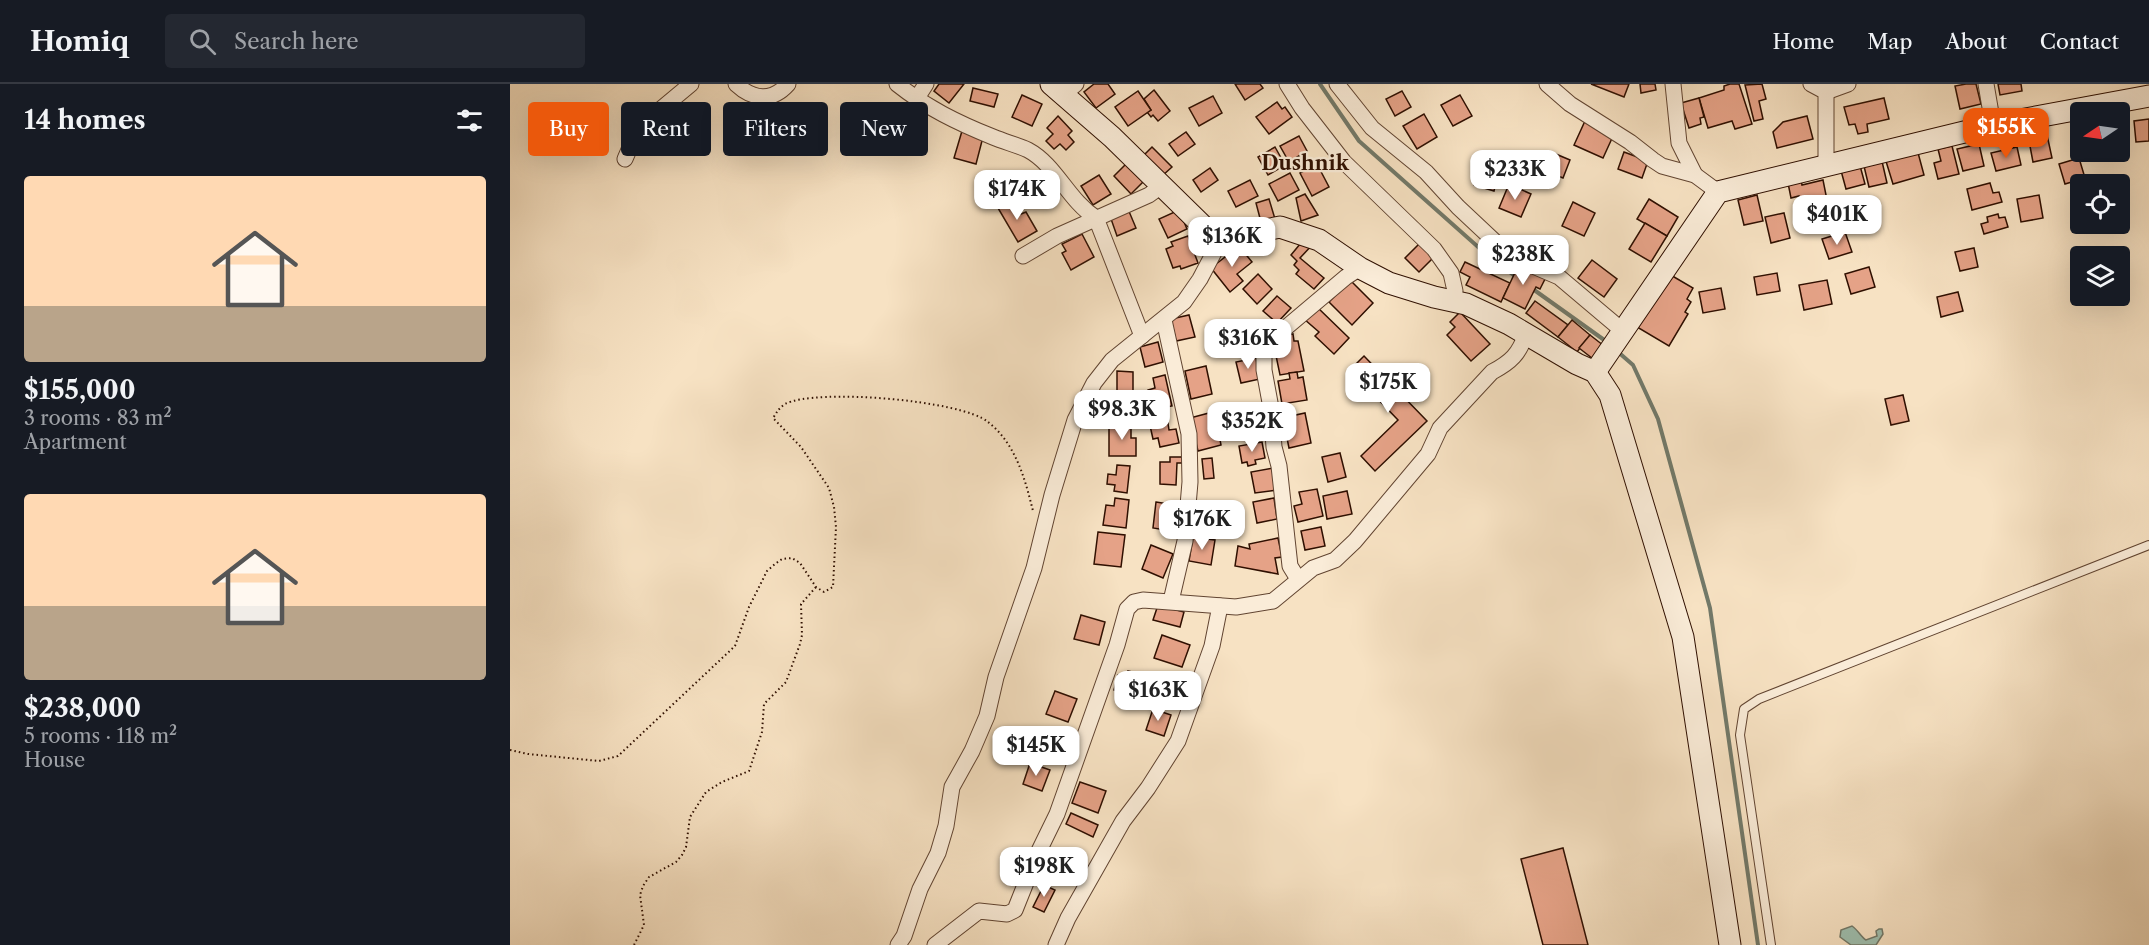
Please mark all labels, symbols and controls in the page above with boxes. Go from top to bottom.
search box [165,14,585,68]
text: Homiq [30,24,129,58]
icon: search [186,25,219,58]
text: Search here [234,28,359,55]
text: Home [1773,29,1834,54]
text: Map [1867,29,1912,54]
text: About [1945,29,2007,54]
text: Contact [2040,29,2119,54]
chip: Buy [528,102,609,156]
chip: Rent [621,102,711,156]
chip: Filters [723,102,828,156]
chip: New [840,102,928,156]
north arrow [2070,102,2130,162]
map controls [2070,102,2130,306]
text: 14 homes [24,104,146,136]
icon: filters [453,104,486,137]
pin: $155K [1964,108,2048,159]
text: $155K [1977,115,2035,139]
pin: $233K [1473,150,1557,201]
district label: Dushnik [1261,151,1350,175]
text: $233K [1484,157,1546,181]
pin: $174K [975,170,1059,221]
button: locate [2070,174,2130,234]
text: $174K [988,177,1046,201]
pin: $401K [1795,195,1879,246]
text: $401K [1807,202,1867,226]
icon: home [201,215,309,323]
pin: $136K [1190,217,1274,268]
text: $136K [1202,224,1262,248]
pin: $238K [1481,235,1565,286]
text: $238K [1492,242,1554,266]
button: layers [2070,246,2130,306]
pin: $316K [1206,319,1290,370]
text: $316K [1218,326,1278,350]
pin: $175K [1346,363,1430,414]
text: $175K [1359,370,1417,394]
text: $155,000 [24,374,135,406]
pin: $98.3K [1073,390,1171,441]
text: $98.3K [1088,397,1156,421]
pin: $352K [1210,402,1294,453]
text: 3 rooms · 83 m² [24,406,172,430]
text: $352K [1221,409,1283,433]
text: Apartment [24,430,127,454]
pin: $176K [1160,500,1244,551]
text: $176K [1173,507,1231,531]
icon: home [201,533,309,641]
pin: $163K [1116,671,1200,722]
text: $163K [1128,678,1188,702]
text: $238,000 [24,692,141,724]
text: 5 rooms · 118 m² [24,724,177,748]
pin: $145K [994,726,1078,777]
text: $145K [1006,733,1066,757]
text: House [24,748,85,772]
pin: $198K [1002,847,1086,898]
text: $198K [1014,854,1074,878]

